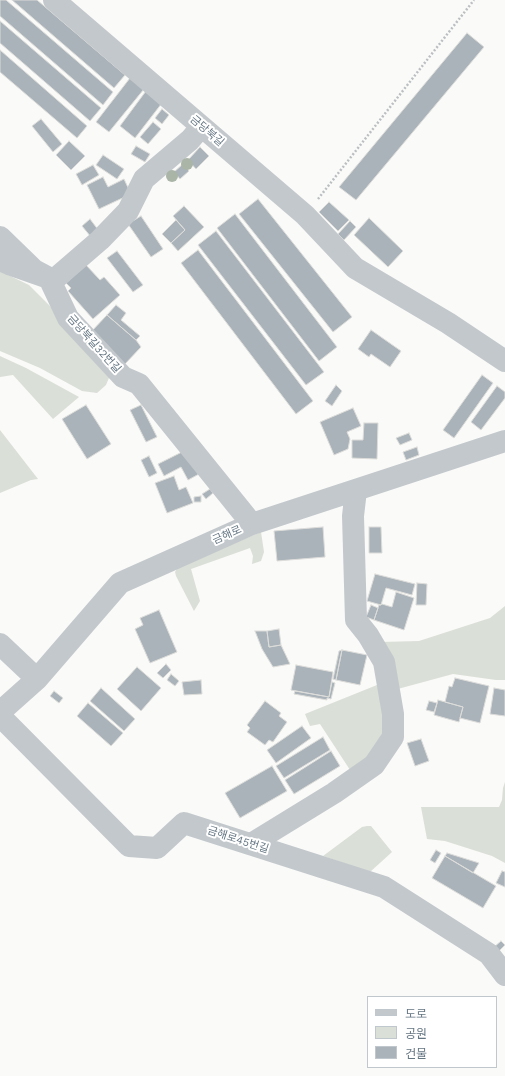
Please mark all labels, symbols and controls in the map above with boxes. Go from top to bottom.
street label: 금당북길 [187,113,227,149]
street label: 금당북길32번길 [64,312,124,376]
street label: 금해로 [210,523,244,547]
street label: 금해로45번길 [206,824,270,856]
legend [367,996,497,1068]
text: 도로 [405,1007,427,1021]
text: 공원 [405,1027,427,1041]
text: 건물 [405,1047,427,1061]

